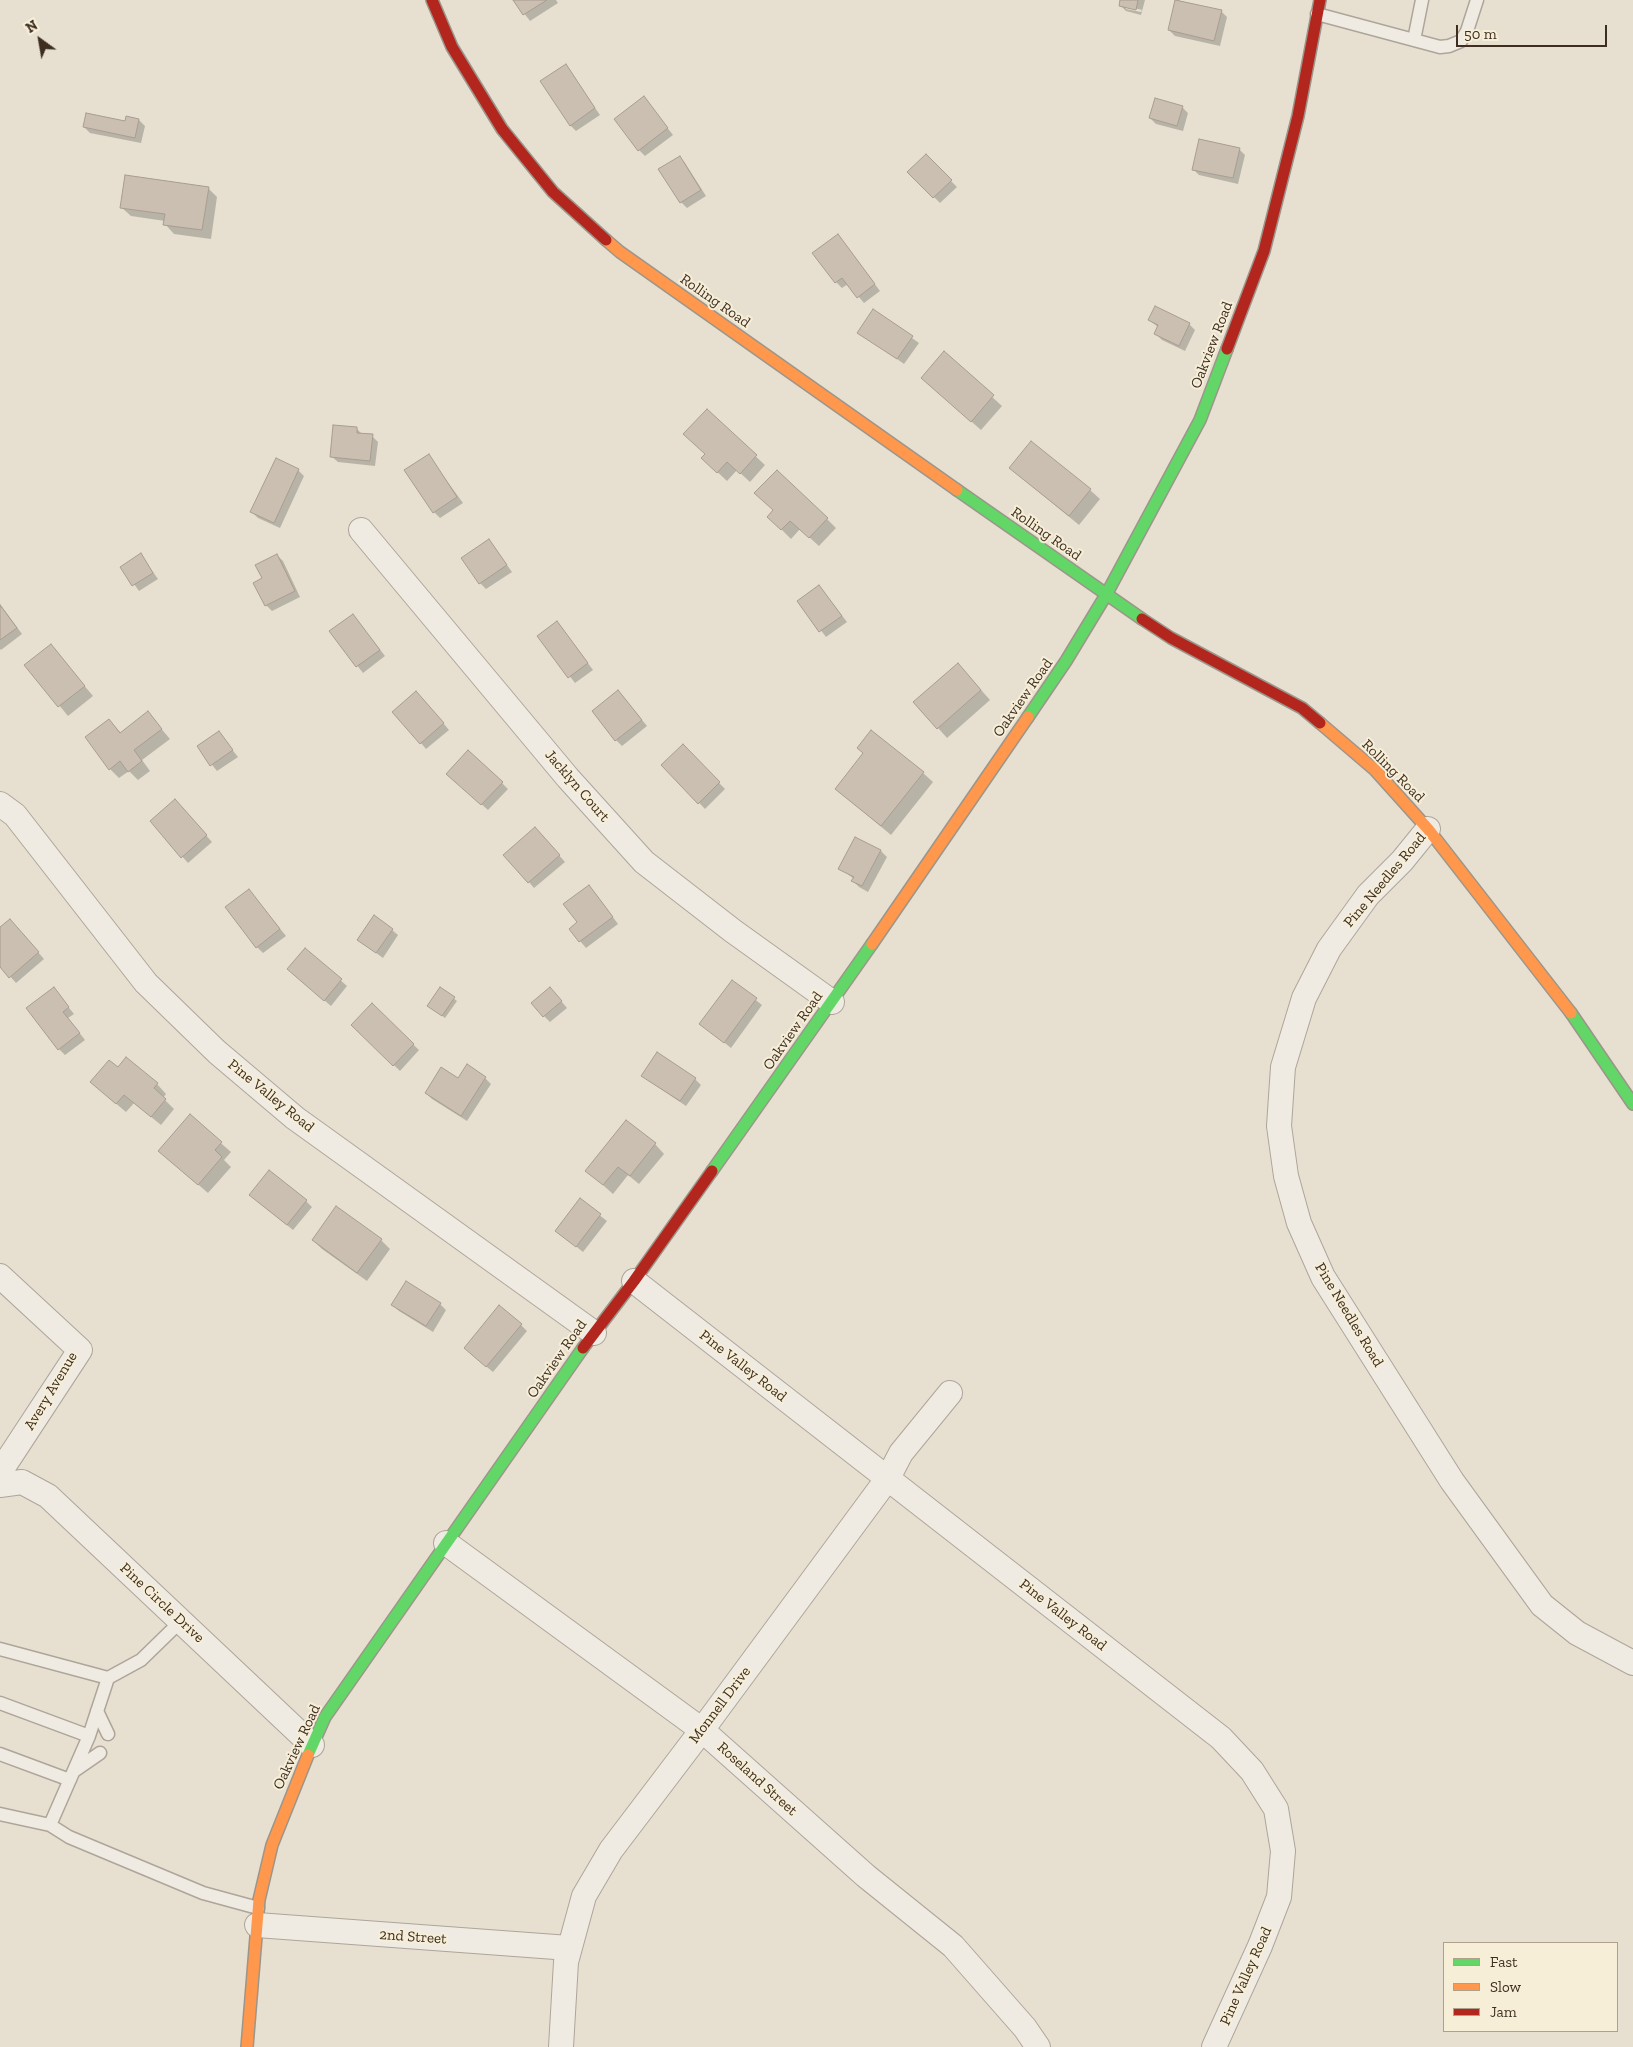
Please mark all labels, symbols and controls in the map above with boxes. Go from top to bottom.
north arrow [15,15,65,65]
scale bar [1458,15,1609,47]
text: N [23,17,41,37]
text: 50 m [1464,25,1497,43]
street label: Rolling Road [676,270,754,332]
street label: Oakview Road [1187,299,1237,391]
street label: Rolling Road [1007,503,1085,565]
street label: Oakview Road [989,655,1057,741]
street label: Rolling Road [1358,736,1428,806]
street label: Jacklyn Court [541,746,613,826]
street label: Pine Needles Road [1340,829,1430,931]
street label: Oakview Road [759,988,827,1074]
street label: Pine Valley Road [224,1056,318,1136]
street label: Pine Needles Road [1311,1260,1387,1370]
street label: Oakview Road [523,1316,591,1402]
street label: Pine Valley Road [696,1326,790,1406]
street label: Avery Avenue [21,1348,81,1434]
street label: Pine Circle Drive [116,1559,208,1647]
street label: Pine Valley Road [1016,1575,1110,1655]
street label: Monnell Drive [685,1663,755,1747]
street label: Oakview Road [269,1702,325,1792]
street label: Roseland Street [713,1738,801,1820]
street label: Pine Valley Road [1216,1924,1276,2028]
street label: 2nd Street [379,1926,447,1948]
legend [1443,1942,1618,2032]
text: Fast [1490,1953,1518,1971]
text: Slow [1490,1978,1521,1996]
text: Jam [1490,2003,1517,2021]

